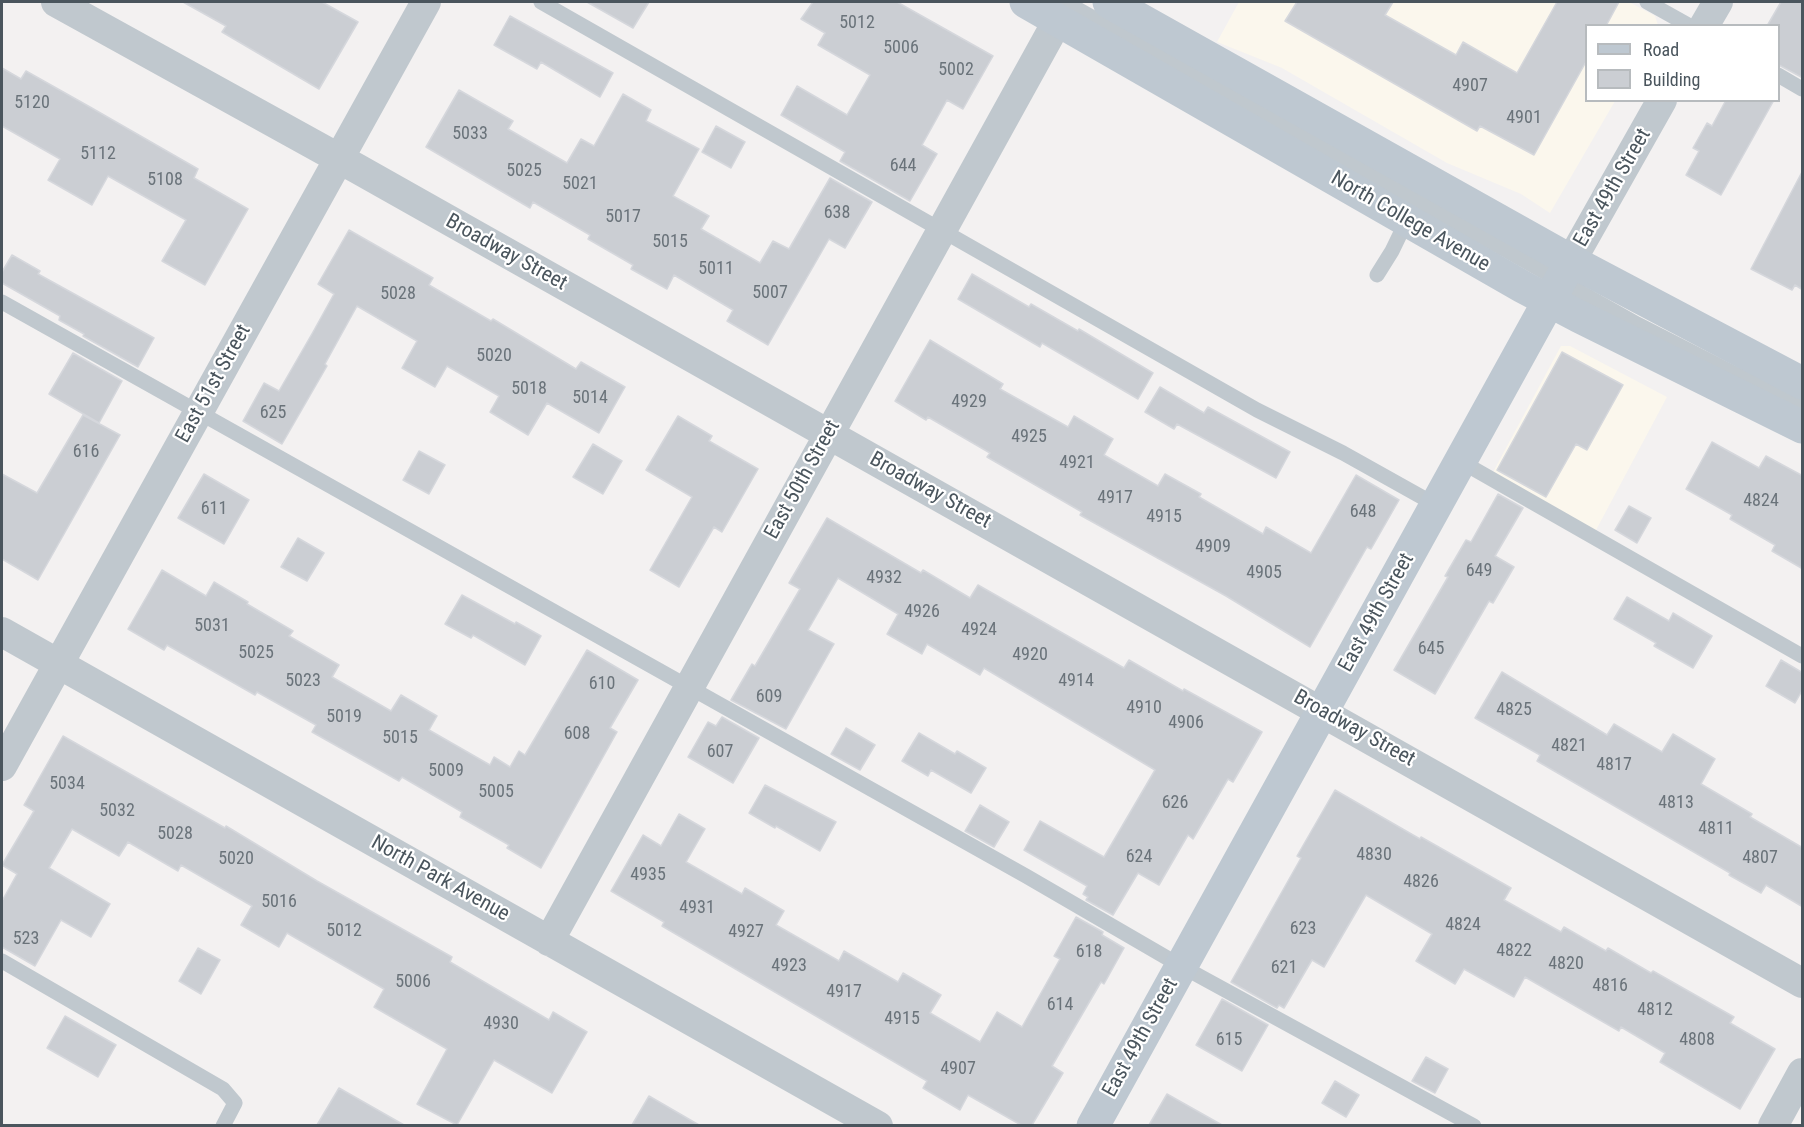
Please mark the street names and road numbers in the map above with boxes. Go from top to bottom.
street label: East 49th Street [1569,124,1657,252]
street label: North College Avenue [1326,166,1494,278]
street label: Broadway Street [441,209,571,297]
street label: East 51st Street [171,320,257,448]
street label: East 50th Street [760,416,846,544]
street label: Broadway Street [865,447,995,535]
street label: East 49th Street [1334,549,1420,677]
street label: Broadway Street [1289,685,1419,773]
street label: North Park Avenue [366,831,514,927]
street label: East 49th Street [1098,974,1184,1102]

